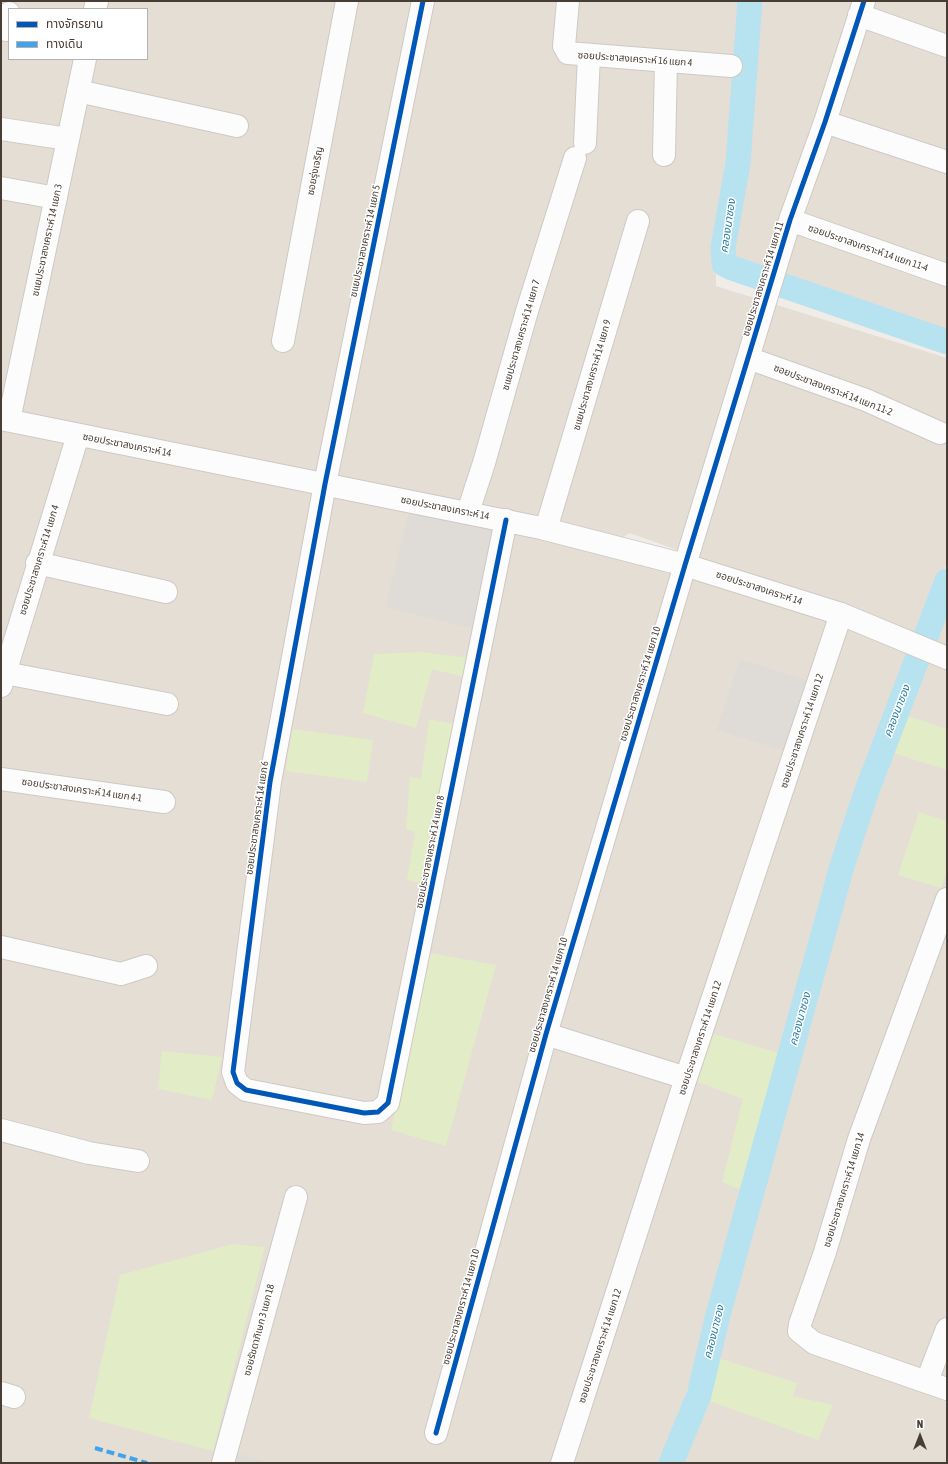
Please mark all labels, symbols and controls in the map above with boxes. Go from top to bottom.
legend [8,8,148,60]
text: ทางจักรยาน [46,17,103,31]
text: ทางเดิน [46,37,83,51]
street label: ซอยประชาสงเคราะห์ 16 แยก 4 [577,49,693,69]
street label: ซอยรุ่งเจริญ [304,146,326,196]
street label: ซแยประชาสงเคราะห์ 14 แยก 3 [29,183,65,297]
street label: ซแยประชาสงเคราะห์ 14 แยก 5 [347,184,383,298]
water label: คลองนาซอง [718,198,738,254]
street label: ซอยประชาสงเคราะห์ 14 แยก 11 [740,220,786,338]
street label: ซอยประชาสงเคราะห์ 14 แยก 11-4 [806,222,930,274]
street label: ซแยประชาสงเคราะห์ 14 แยก 7 [499,278,543,392]
street label: ซแยประชาสงเคราะห์ 14 แยก 9 [570,318,614,432]
street label: ซอยประชาสงเคราะห์ 14 แยก 11-2 [772,362,894,418]
street label: ซอยประชาสงเคราะห์ 14 [82,431,172,459]
street label: ซอยประชาสงเคราะห์ 14 [400,494,490,522]
street label: ซอยประชาสงเคราะห์ 14 แยก 4 [16,503,62,617]
street label: ซอยประชาสงเคราะห์ 14 [714,568,804,608]
street label: ซอยประชาสงเคราะห์ 14 แยก 10 [617,625,663,743]
street label: ซอยประชาสงเคราะห์ 14 แยก 12 [778,672,826,790]
water label: คลองนาซอง [881,683,913,739]
street label: ซอยประชาสงเคราะห์ 14 แยก 6 [243,760,271,876]
street label: ซอยประชาสงเคราะห์ 14 แยก 4-1 [21,776,143,804]
street label: ซอยประชาสงเคราะห์ 14 แยก 8 [413,794,447,910]
street label: ซอยประชาสงเคราะห์ 14 แยก 10 [526,936,570,1054]
street label: ซอยประชาสงเคราะห์ 14 แยก 12 [676,979,724,1097]
water label: คลองนาซอง [787,991,813,1047]
street label: ซอยประชาสงเคราะห์ 14 แยก 14 [821,1131,867,1249]
street label: ซอยประชาสงเคราะห์ 14 แยก 10 [440,1248,482,1366]
street label: ซอยรัชดาภิเษก 3 แยก 18 [241,1283,277,1377]
street label: ซอยประชาสงเคราะห์ 14 แยก 12 [576,1287,624,1405]
water label: คลองนาซอง [701,1304,727,1360]
north arrow [900,1416,940,1456]
text: N [917,1418,923,1430]

